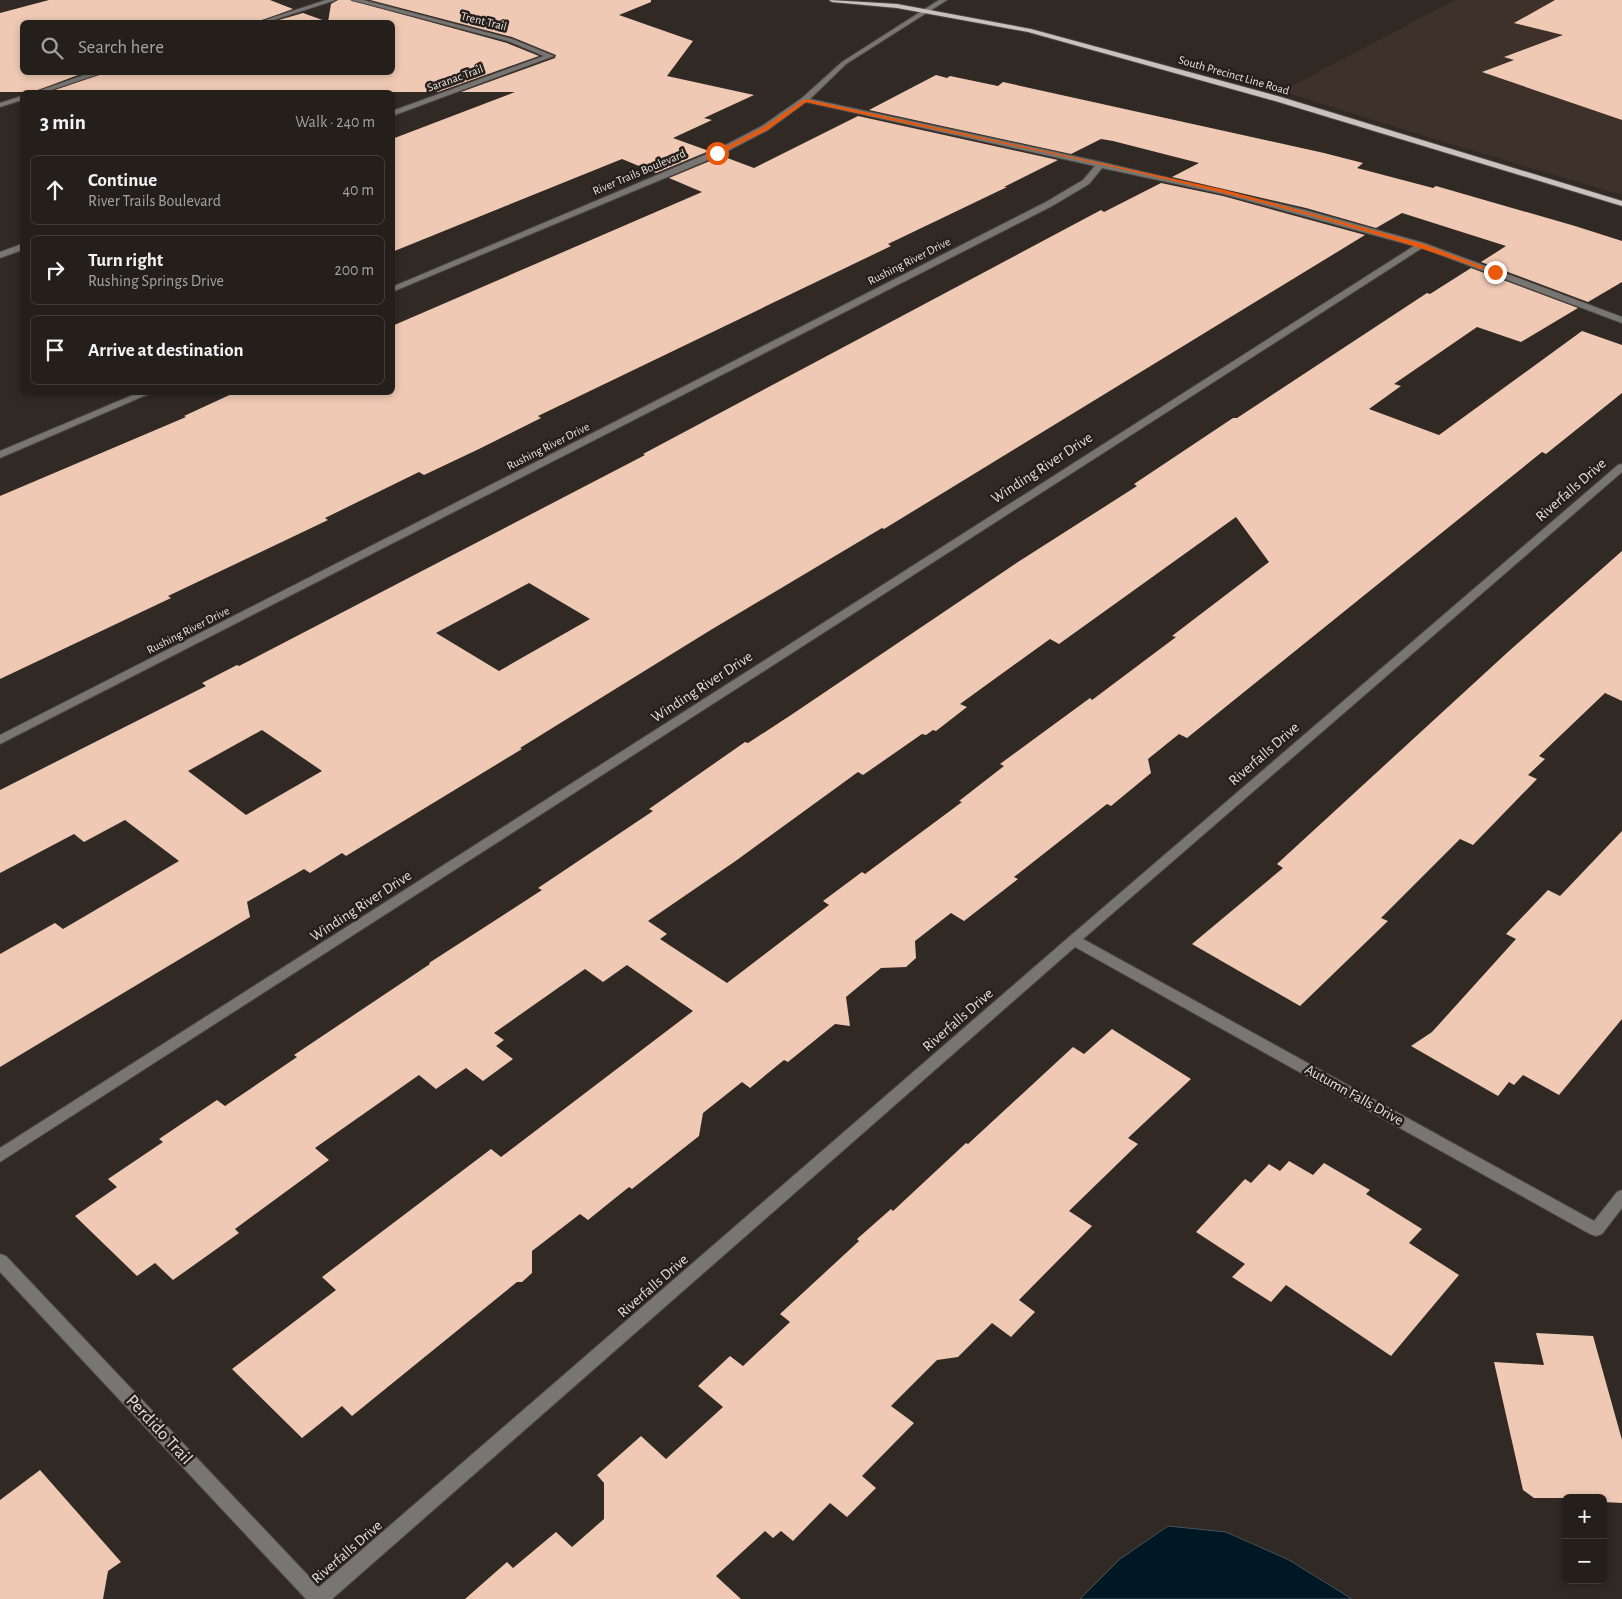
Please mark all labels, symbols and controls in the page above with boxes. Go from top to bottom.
street label: Trent Trail [460,10,508,32]
search box [20,20,395,75]
icon: search [38,34,66,62]
text: Search here [78,38,164,57]
street label: South Precinct Line Road [1177,53,1291,97]
street label: Saranac Trail [425,62,485,94]
text: 3 min [40,112,86,133]
text: Walk · 240 m [295,114,375,130]
route start [706,142,729,165]
street label: River Trails Boulevard [591,147,687,197]
text: Continue [88,171,157,190]
icon: ahead [41,176,69,204]
text: 40 m [342,182,374,198]
text: River Trails Boulevard [88,193,221,209]
street label: Rushing River Drive [866,235,952,287]
text: Turn right [88,251,163,270]
icon: right [41,256,69,284]
route end [1484,261,1507,284]
text: 200 m [334,262,374,278]
text: Rushing Springs Drive [88,273,224,289]
icon: arrive [41,336,69,364]
text: Arrive at destination [88,341,244,360]
street label: Rushing River Drive [505,420,591,472]
street label: Winding River Drive [989,430,1095,506]
street label: Riverfalls Drive [1533,455,1609,524]
street label: Rushing River Drive [145,604,231,656]
street label: Winding River Drive [649,649,755,725]
street label: Riverfalls Drive [1226,719,1302,788]
street label: Winding River Drive [308,868,414,944]
street label: Riverfalls Drive [920,985,996,1054]
street label: Autumn Falls Drive [1302,1062,1406,1128]
street label: Riverfalls Drive [615,1251,691,1320]
street label: Perdido Trail [122,1392,196,1468]
map controls [1562,1494,1607,1584]
button: + [1562,1494,1607,1539]
street label: Riverfalls Drive [309,1517,385,1586]
button: − [1562,1539,1607,1584]

